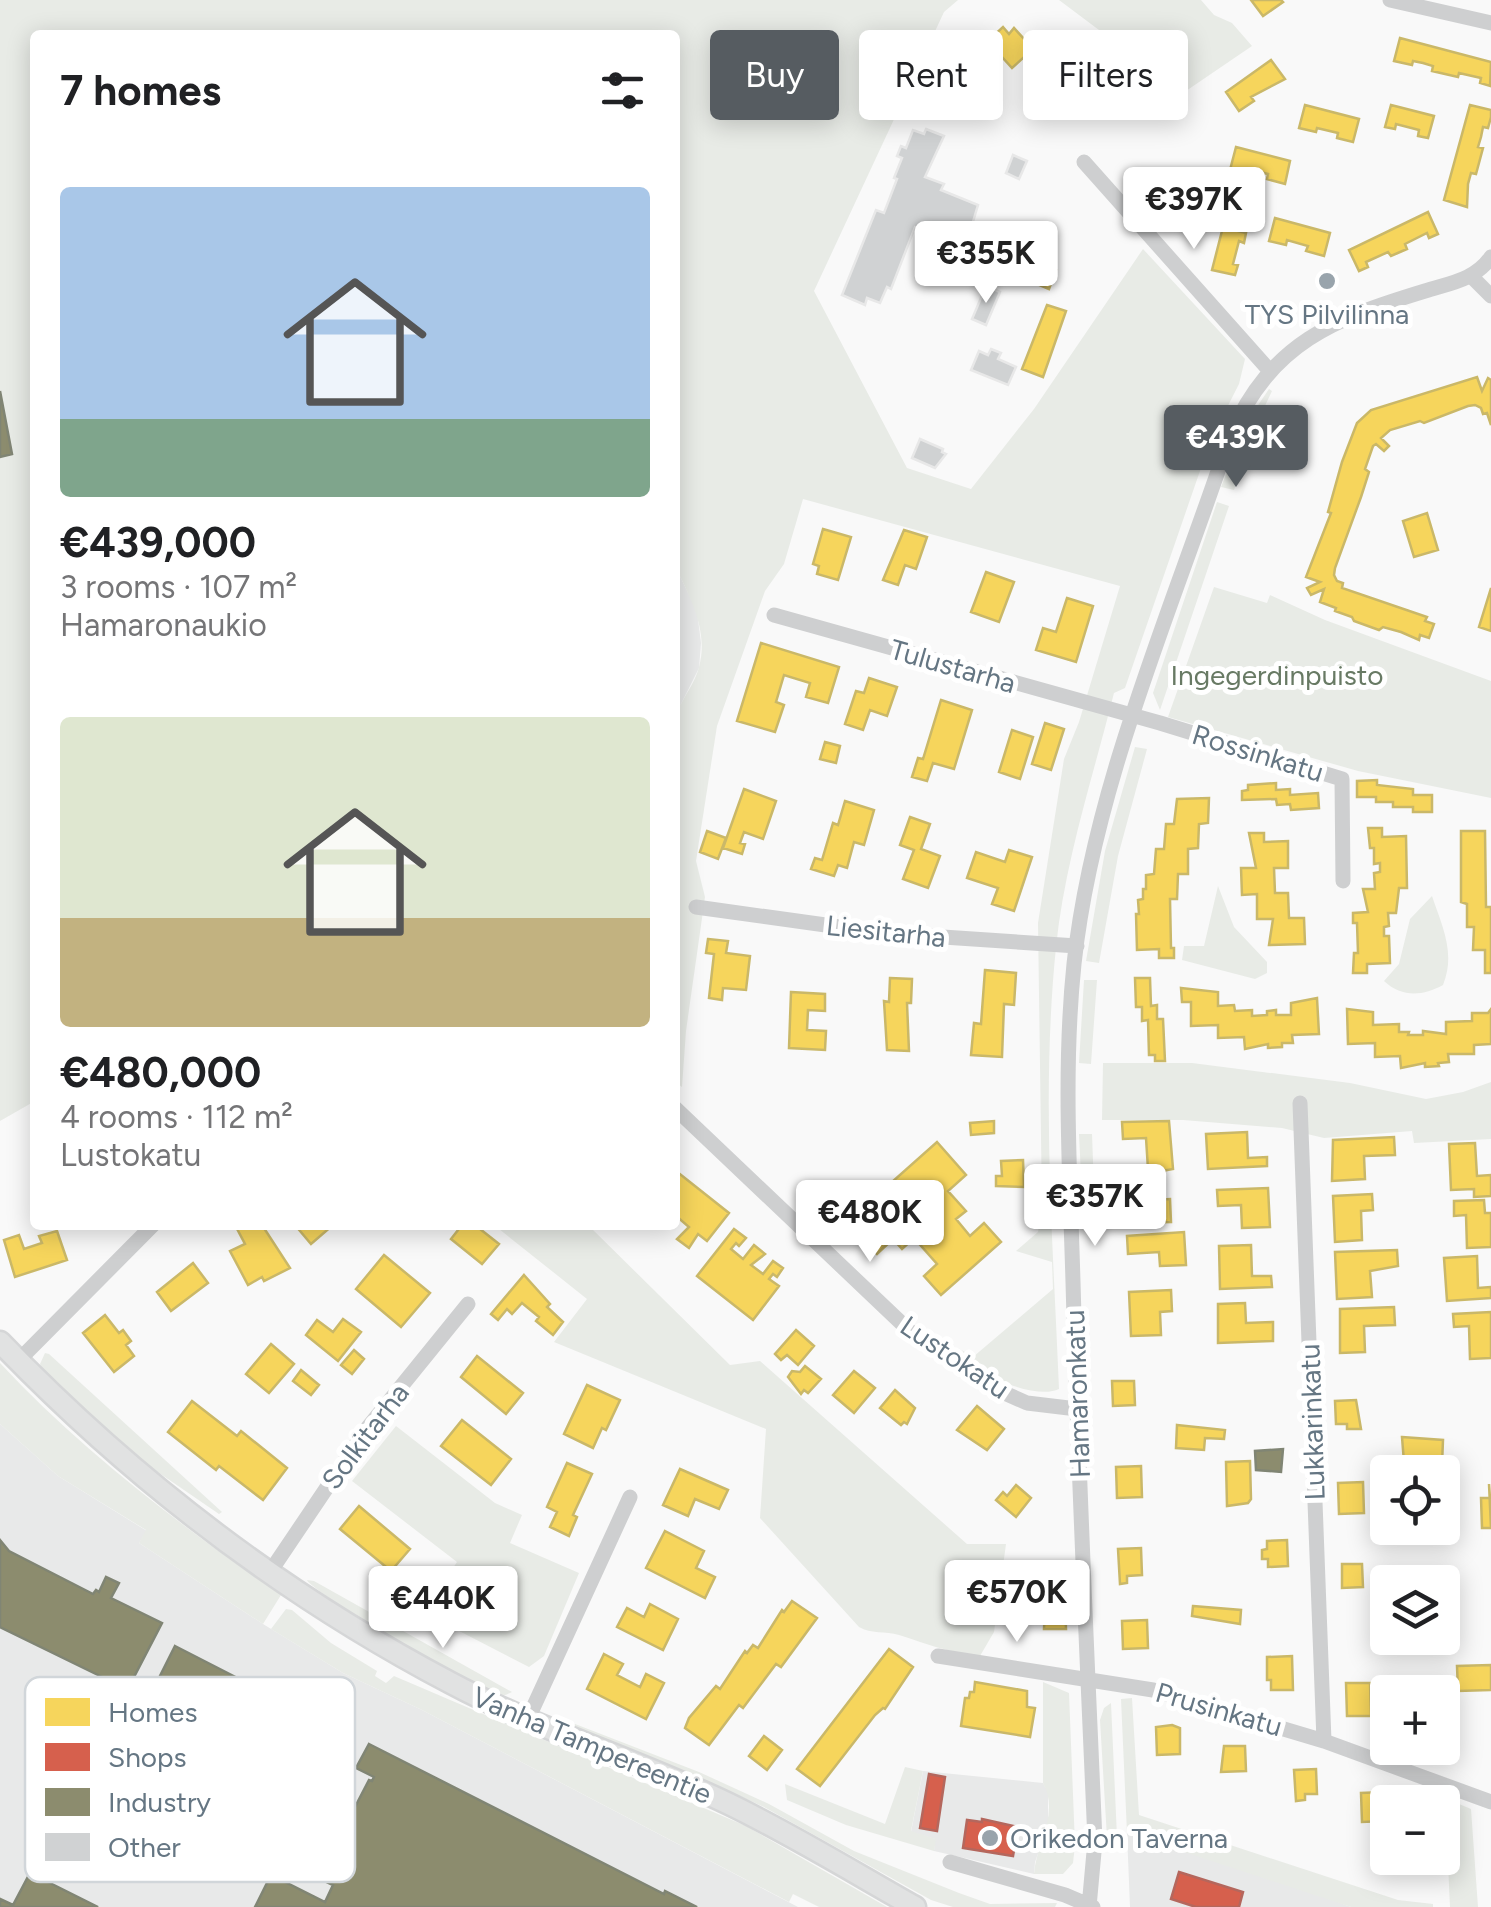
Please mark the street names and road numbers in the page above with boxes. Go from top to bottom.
street label: Tulustarha [886,632,1020,700]
street label: Rossinkatu [1188,717,1328,789]
street label: Liesitarha [825,908,947,954]
street label: Lustokatu [894,1308,1016,1406]
street label: Hamaronkatu [1057,1309,1097,1479]
street label: Lukkarinkatu [1292,1343,1332,1501]
street label: Solkitarha [314,1376,416,1496]
street label: Prusinkatu [1152,1675,1286,1743]
street label: Vanha Tampereentie [467,1679,717,1811]

